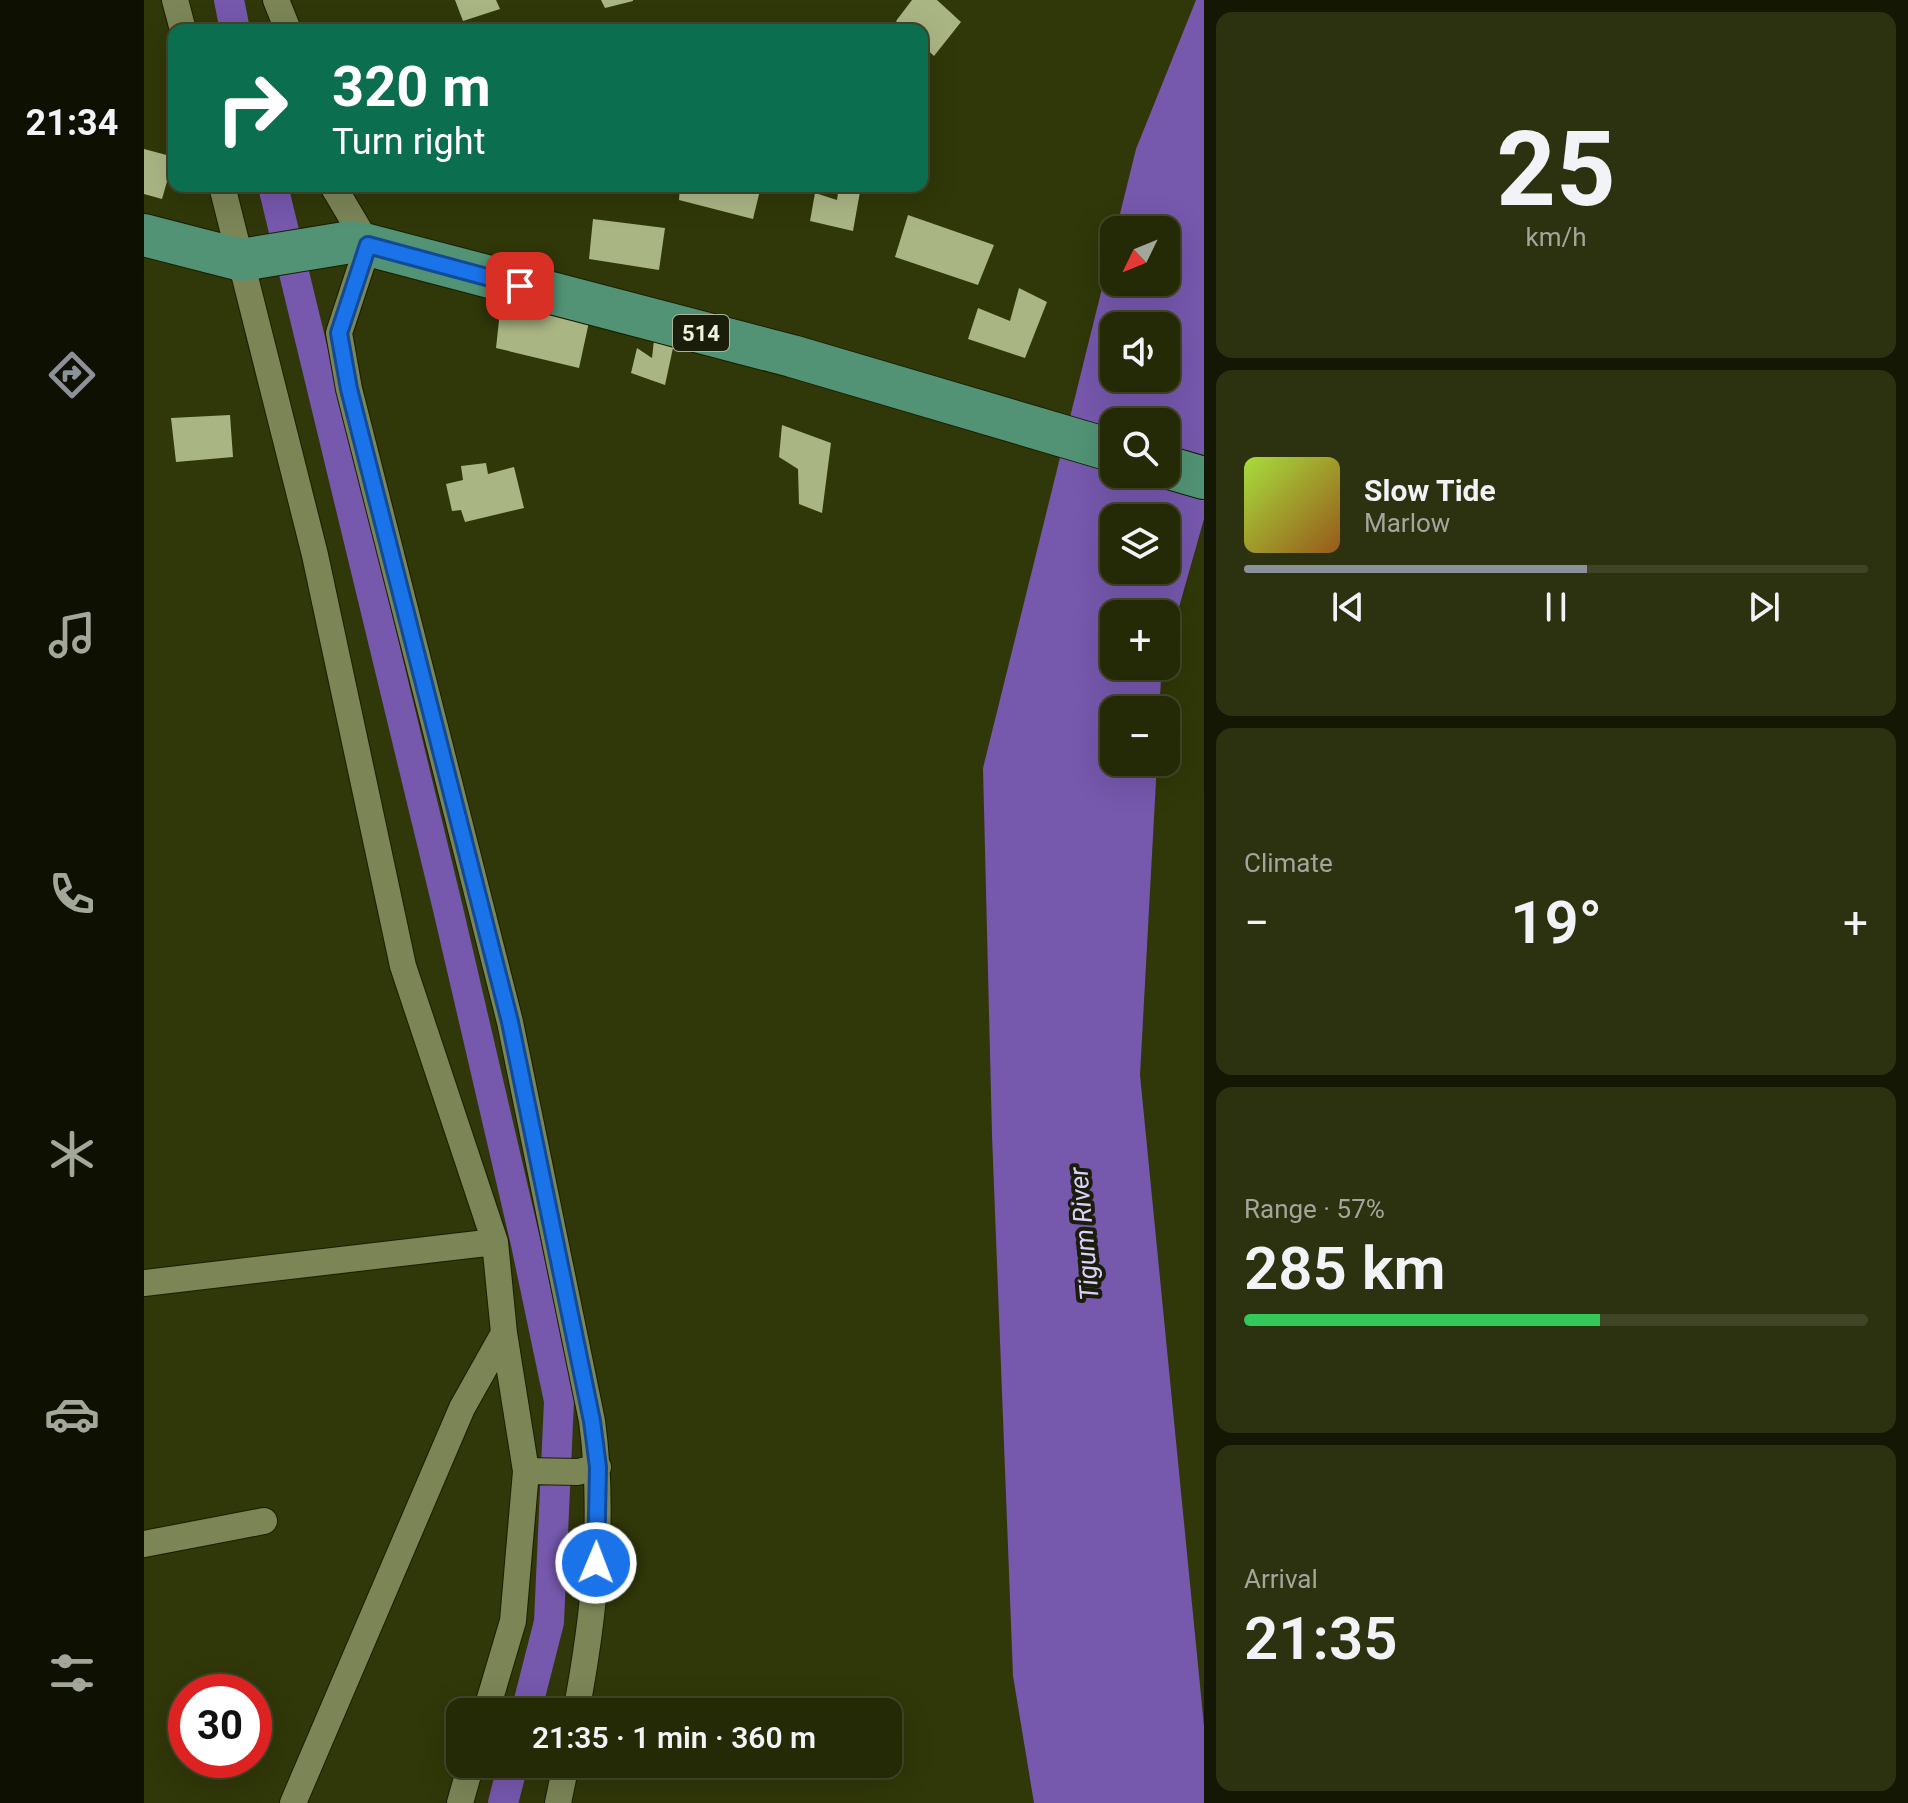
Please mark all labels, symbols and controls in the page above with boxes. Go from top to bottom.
text: 320 m [332,54,491,120]
icon: right [200,56,304,160]
text: 21:34 [26,102,118,144]
text: 25 [1496,109,1616,230]
text: Turn right [332,121,485,163]
north arrow [1100,216,1180,296]
map controls [1100,216,1180,776]
text: km/h [1525,222,1587,252]
pin [486,252,554,320]
icon: arrive [498,264,542,308]
button: sound [1100,312,1180,392]
road number: 514 [673,315,729,351]
icon: directions [44,347,100,403]
button: search [1100,408,1180,488]
text: Slow Tide [1364,473,1496,508]
button: layers [1100,504,1180,584]
text: Marlow [1364,508,1450,538]
icon: previous [1326,585,1370,629]
icon: pause [1534,585,1578,629]
icon: next [1742,585,1786,629]
button: + [1100,600,1180,680]
icon: music [44,607,100,663]
button: − [1100,696,1180,776]
text: Climate [1244,848,1333,878]
icon: phone [44,866,100,922]
text: 19° [1510,887,1602,958]
text: − [1244,897,1269,949]
text: + [1843,897,1868,949]
icon: climate [44,1126,100,1182]
water label: Tigum River [1063,1165,1105,1302]
text: Range · 57% [1244,1194,1385,1224]
text: 285 km [1244,1233,1446,1304]
icon: car [44,1386,100,1442]
position arrow [554,1521,638,1605]
text: Arrival [1244,1564,1318,1594]
text: 21:35 [1244,1603,1397,1674]
icon: filters [44,1645,100,1701]
speed limit sign: 30 [168,1674,272,1778]
text: 21:35 · 1 min · 360 m [532,1720,816,1755]

